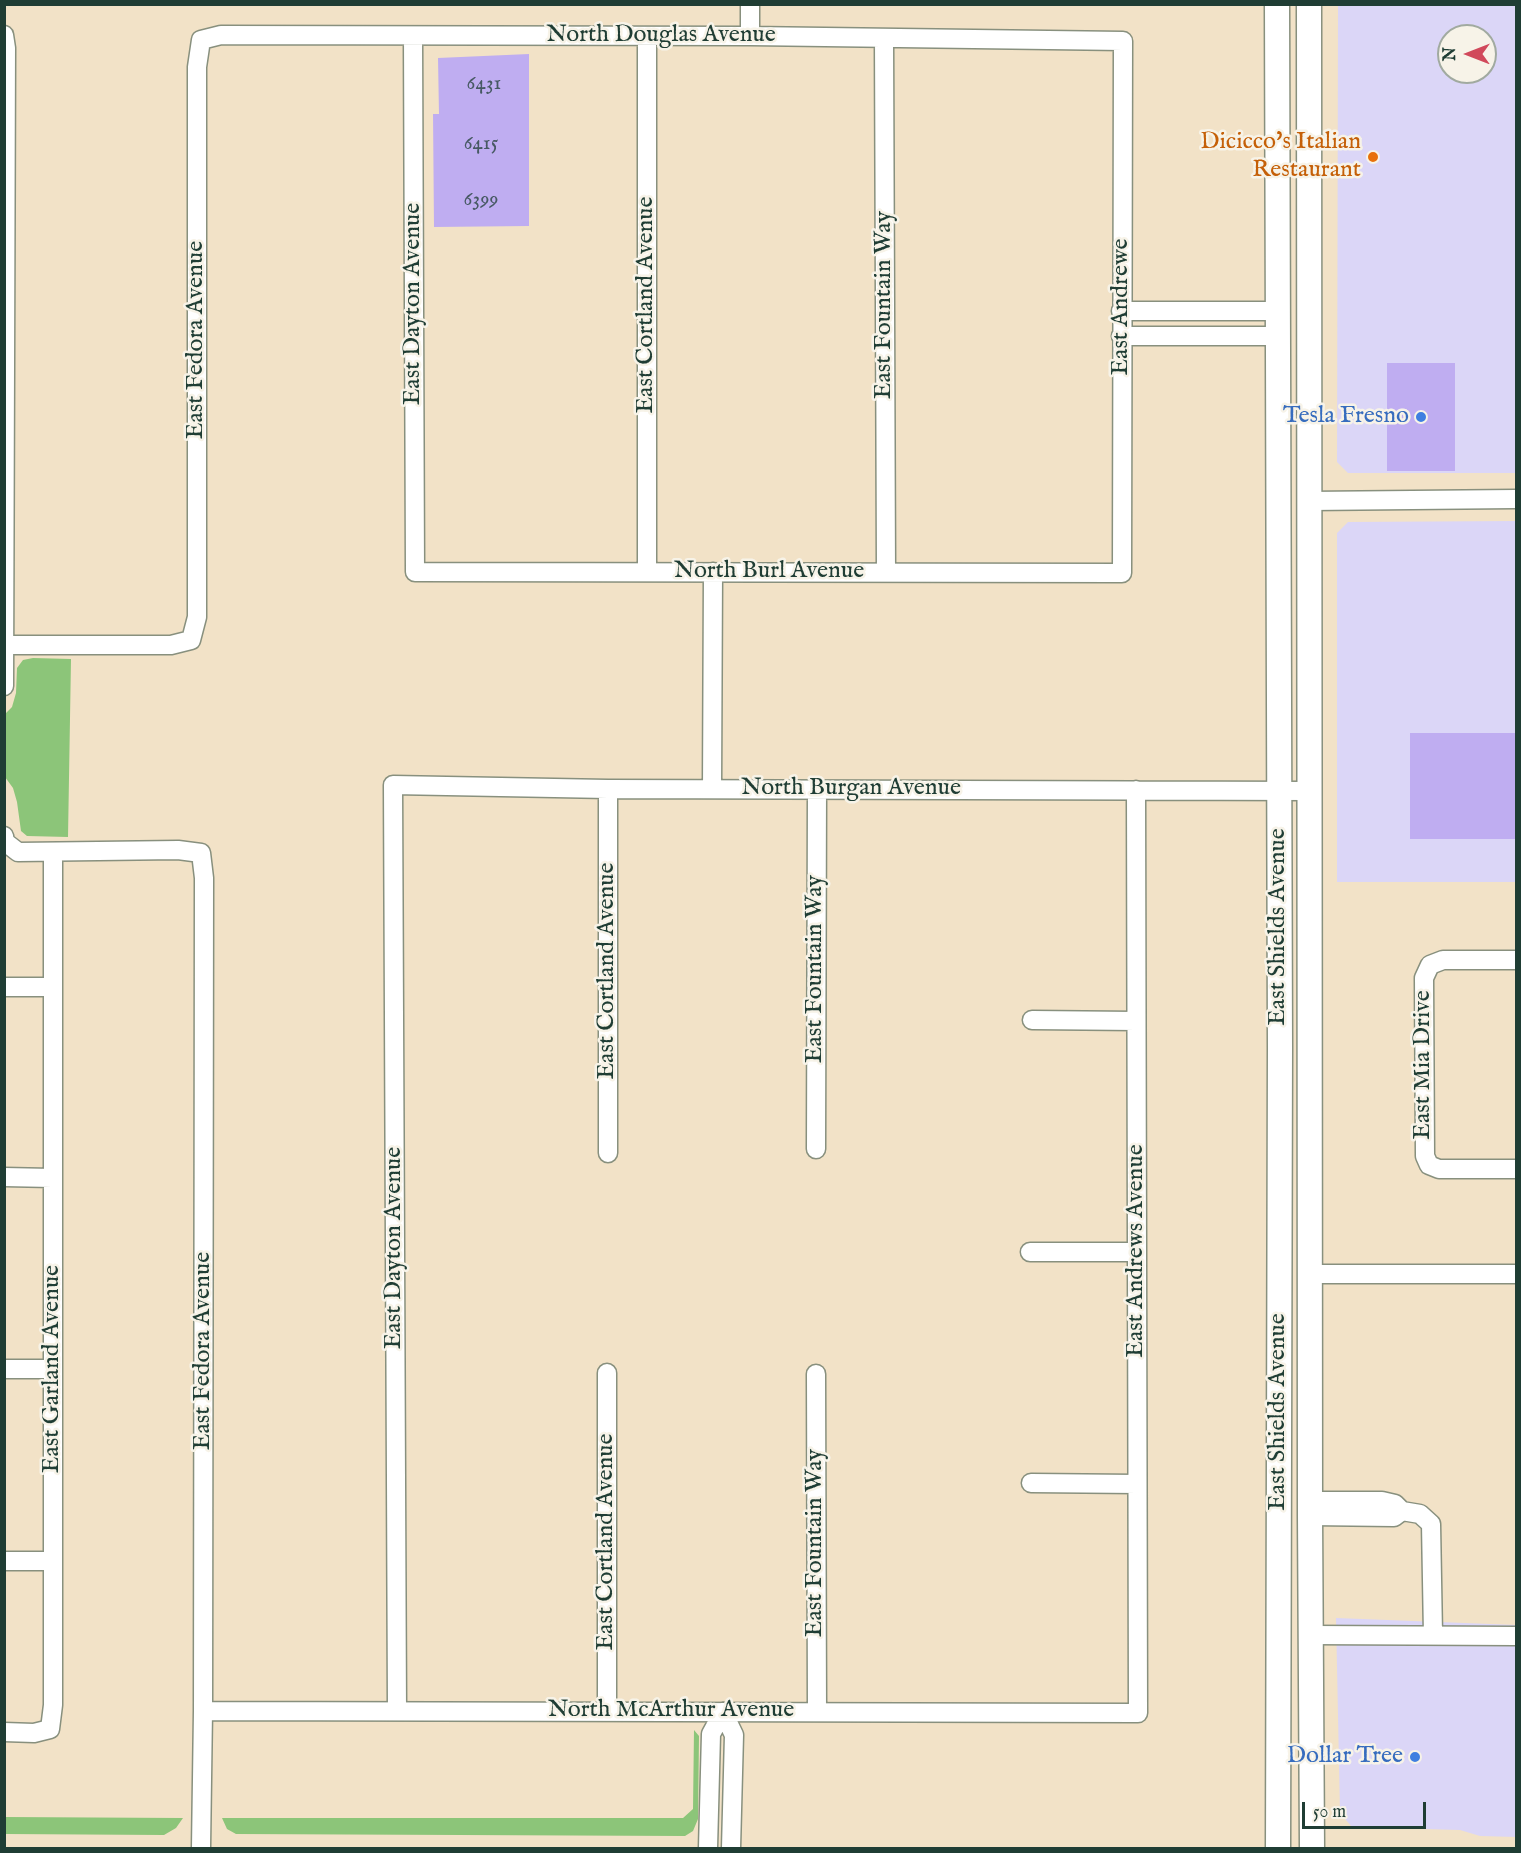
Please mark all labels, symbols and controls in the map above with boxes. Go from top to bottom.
street label: North Douglas Avenue [546,22,776,50]
north arrow [1437,24,1497,84]
text: N [1441,47,1461,61]
house number: 6431 [467,72,501,98]
place label: Dicicco's Italian Restaurant [1200,129,1361,185]
house number: 6415 [464,132,498,158]
marker: Dicicco's Italian Restaurant [1366,150,1380,164]
house number: 6399 [463,188,499,214]
street label: East Cortland Avenue [633,196,661,414]
street label: East Dayton Avenue [400,203,428,405]
street label: East Fountain Way [871,211,899,399]
street label: East Andrewe [1108,238,1136,376]
street label: East Fedora Avenue [183,241,211,439]
place label: Tesla Fresno [1283,403,1409,431]
marker: Tesla Fresno [1414,410,1428,424]
street label: North Burl Avenue [674,558,864,586]
street label: North Burgan Avenue [741,775,961,803]
street label: East Shields Avenue [1265,828,1293,1026]
street label: East Cortland Avenue [594,862,622,1080]
street label: East Fountain Way [802,875,830,1063]
street label: East Mia Drive [1410,990,1438,1140]
street label: East Andrews Avenue [1123,1144,1151,1358]
street label: East Dayton Avenue [381,1147,409,1349]
street label: East Fedora Avenue [190,1252,218,1450]
street label: East Garland Avenue [39,1265,67,1473]
street label: East Shields Avenue [1265,1313,1293,1511]
street label: East Cortland Avenue [593,1433,621,1651]
street label: East Fountain Way [802,1449,830,1637]
street label: North McArthur Avenue [548,1697,794,1725]
place label: Dollar Tree [1287,1743,1403,1771]
marker: Dollar Tree [1408,1750,1422,1764]
scale bar [1305,1790,1430,1828]
text: 50 m [1313,1801,1346,1824]

